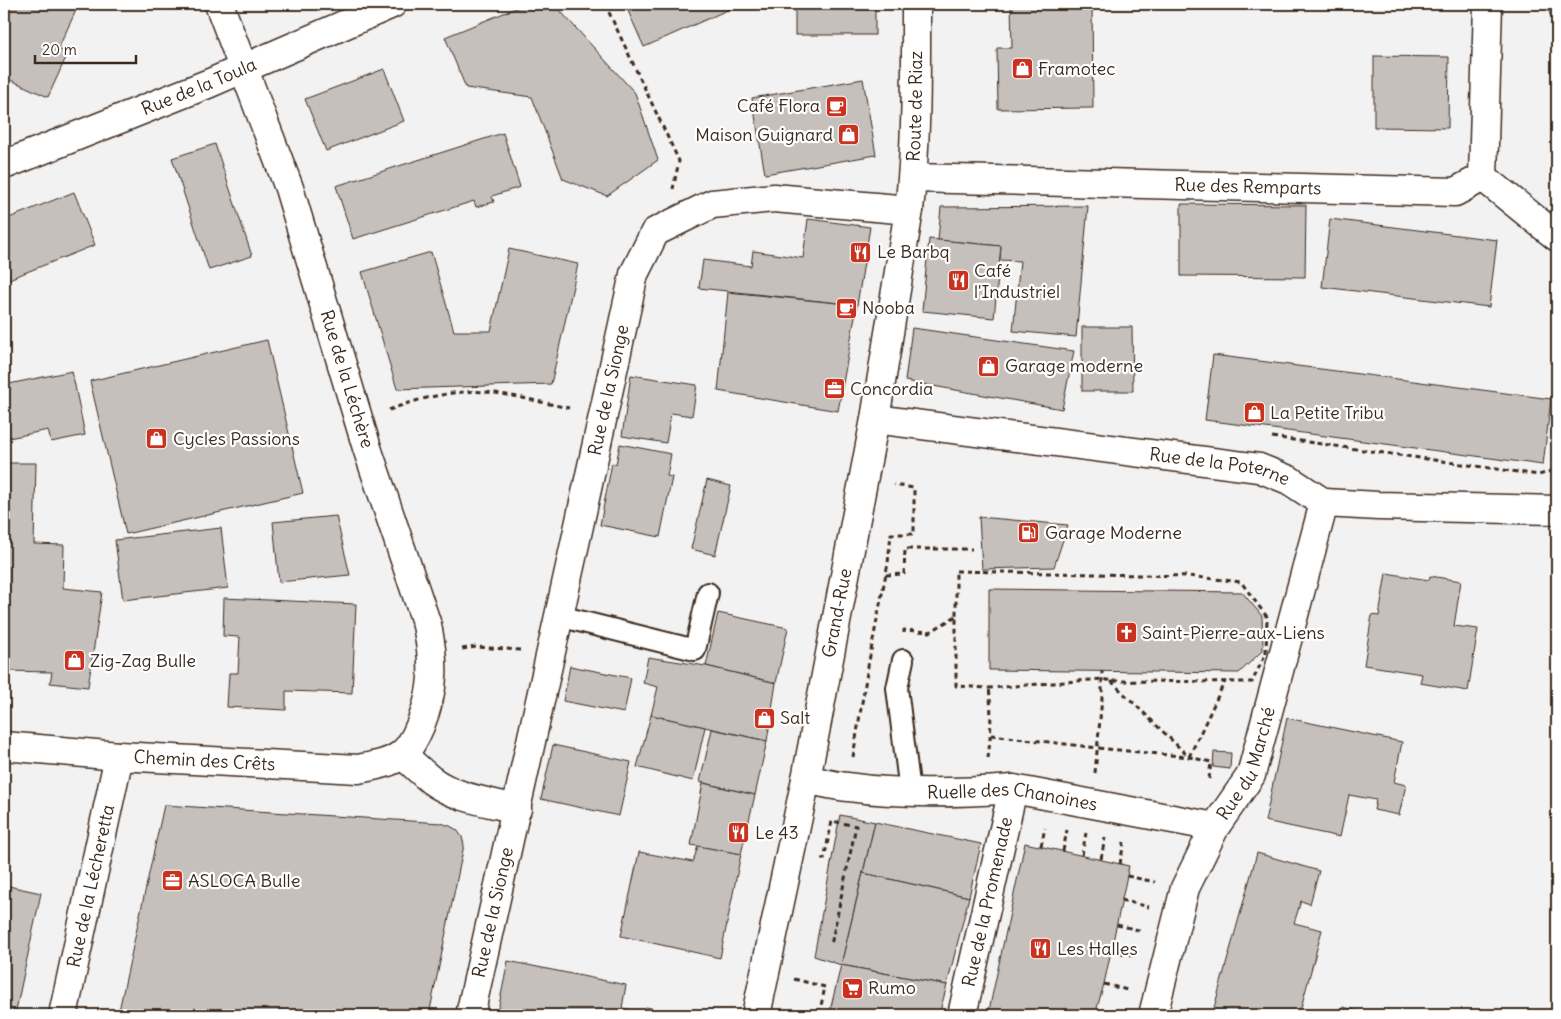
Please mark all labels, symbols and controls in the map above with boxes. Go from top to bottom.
scale bar [35,32,136,64]
text: 20 m [42,40,77,59]
street label: Route de Riaz [901,50,927,162]
street label: Rue de la Toula [138,52,260,120]
shop icon: Framotec [1010,57,1034,81]
place label: Framotec [1038,57,1115,80]
place label: Café Flora [737,94,820,117]
cafe icon: Café Flora [824,94,848,118]
place label: Maison Guignard [695,123,833,146]
shop icon: Maison Guignard [837,123,861,147]
street label: Rue des Remparts [1174,173,1322,200]
restaurant icon: Le Barbq [849,240,873,264]
place label: Le Barbq [877,240,950,263]
place label: Café l'Industriel [974,259,1060,303]
restaurant icon: Café l'Industriel [946,269,970,293]
cafe icon: Nooba [834,296,858,320]
place label: Nooba [862,296,915,319]
street label: Rue de la Léchère [316,307,379,451]
street label: Rue de la Sionge [583,323,634,458]
shop icon: Garage moderne [977,354,1001,378]
place label: Garage moderne [1005,354,1143,377]
office icon: Concordia [822,377,846,401]
place label: Concordia [850,377,933,400]
shop icon: La Petite Tribu [1242,401,1266,425]
place label: La Petite Tribu [1270,401,1384,424]
shop icon: Cycles Passions [145,427,169,451]
place label: Cycles Passions [173,427,300,450]
street label: Rue de la Poterne [1148,442,1293,490]
fuel station icon: Garage Moderne [1017,521,1041,545]
place label: Garage Moderne [1045,521,1182,544]
street label: Grand-Rue [817,566,856,659]
church icon: Saint-Pierre-aux-Liens [1114,621,1138,645]
place label: Saint-Pierre-aux-Liens [1142,621,1325,644]
shop icon: Zig-Zag Bulle [62,649,86,673]
place label: Zig-Zag Bulle [90,649,196,672]
street label: Rue du Marché [1211,704,1280,824]
shop icon: Salt [752,706,776,730]
place label: Salt [780,706,810,729]
street label: Chemin des Crêts [133,745,276,775]
street label: Ruelle des Chanoines [927,777,1099,816]
street label: Rue de la Lécheretta [62,802,119,969]
street label: Rue de la Promenade [957,815,1017,989]
restaurant icon: Le 43 [727,821,751,845]
place label: Le 43 [755,821,799,844]
street label: Rue de la Sionge [467,845,518,980]
office icon: ASLOCA Bulle [160,869,184,893]
place label: ASLOCA Bulle [188,869,300,892]
restaurant icon: Les Halles [1029,937,1053,961]
place label: Les Halles [1057,937,1138,960]
supermarket icon: Rumo [840,976,864,1000]
place label: Rumo [868,976,916,999]

